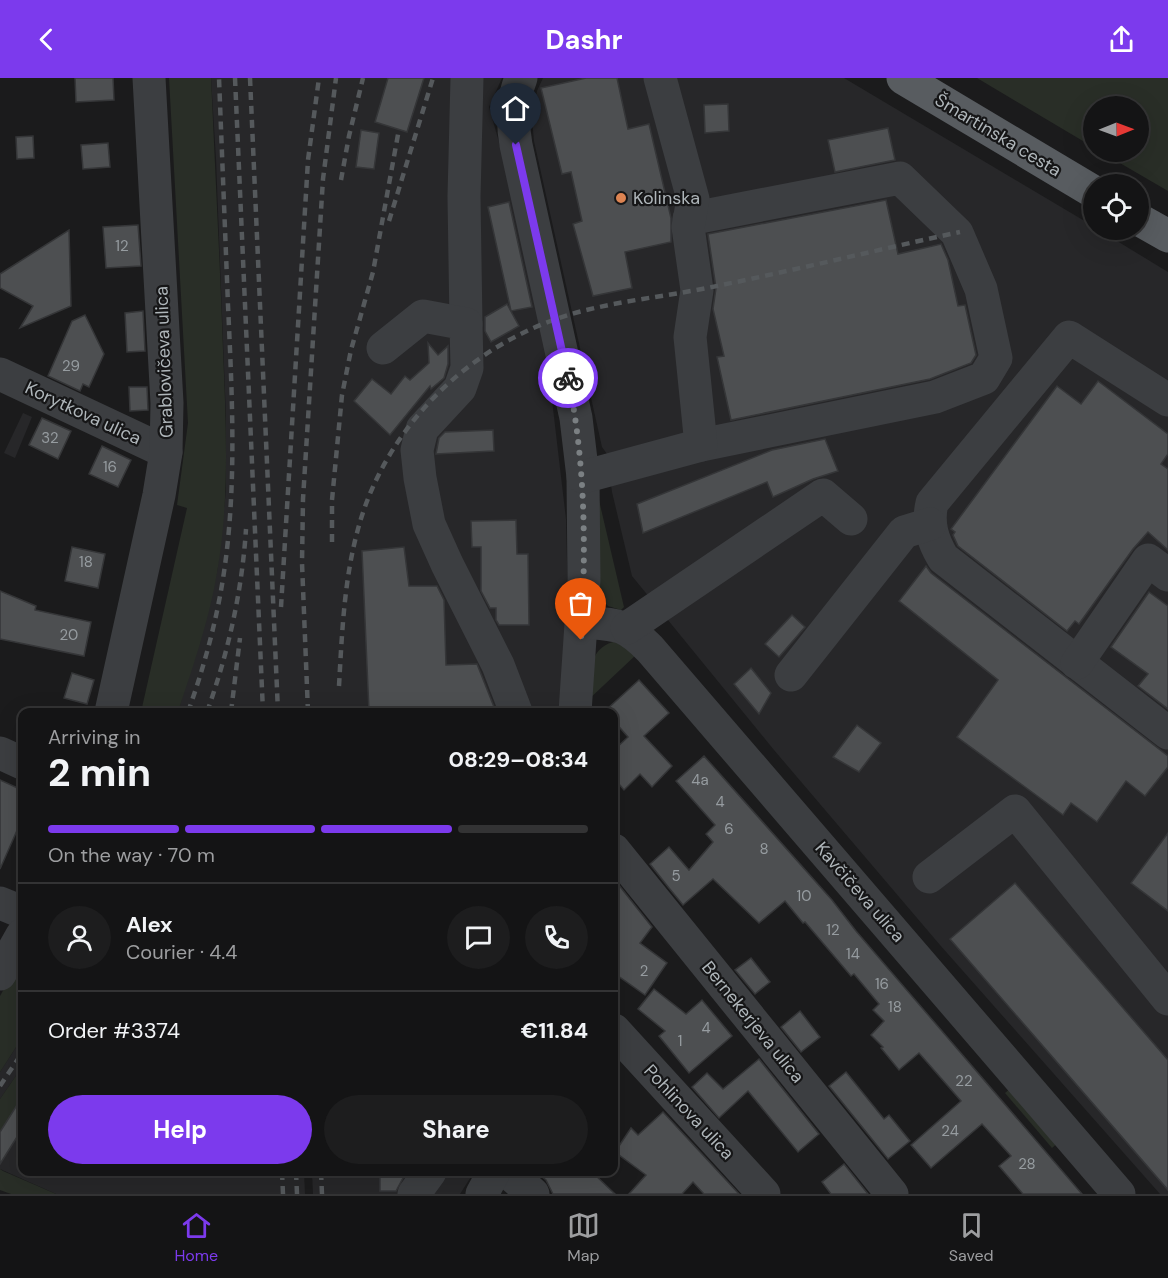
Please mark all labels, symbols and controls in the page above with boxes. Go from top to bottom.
text: Dashr [545,22,623,57]
icon: back [30,23,63,56]
icon: share [1105,23,1138,56]
pin [490,83,541,145]
street label: Šmartinska cesta [930,88,1066,182]
icon: home [499,92,532,125]
north arrow [1083,96,1149,162]
map controls [1083,96,1149,240]
button: locate [1083,174,1149,240]
place label: Kolinska [633,186,700,210]
marker: Kolinska [614,191,628,205]
house number: 12 [115,236,129,256]
street label: Grablovičeva ulica [149,286,179,438]
courier [538,348,598,408]
house number: 29 [62,356,80,376]
icon: bike [552,362,585,395]
street label: Korytkova ulica [21,376,145,450]
house number: 32 [41,428,59,448]
house number: 16 [103,457,117,477]
house number: 18 [79,552,93,572]
pin [555,578,606,640]
icon: bag [564,587,597,620]
house number: 20 [60,625,78,645]
text: Arriving in [48,724,140,750]
text: 08:29–08:34 [449,745,588,774]
text: 2 min [48,747,151,798]
house number: 4a [691,770,709,790]
house number: 4 [715,792,725,812]
house number: 6 [724,819,734,839]
street label: Kavčičeva ulica [810,837,910,947]
house number: 8 [759,839,769,859]
text: On the way · 70 m [48,842,215,868]
house number: 5 [671,866,681,886]
house number: 10 [797,886,811,906]
button: person [48,906,111,969]
button: chat [447,906,510,969]
button: phone [525,906,588,969]
text: Alex [126,910,173,939]
house number: 12 [826,920,840,940]
text: Courier · 4.4 [126,939,237,965]
house number: 14 [846,944,860,964]
street label: Bernekerjeva ulica [696,956,810,1088]
house number: 2 [640,961,648,981]
house number: 16 [875,974,889,994]
house number: 18 [888,997,902,1017]
text: Order #3374 [48,1016,180,1045]
text: €11.84 [521,1016,588,1045]
house number: 4 [701,1018,711,1038]
house number: 1 [678,1031,682,1051]
street label: Pohlinova ulica [639,1059,739,1165]
house number: 22 [955,1071,973,1091]
button: Help [48,1095,312,1164]
button: Share [324,1095,588,1164]
house number: 24 [941,1121,959,1141]
house number: 28 [1018,1154,1036,1174]
tab: Home [174,1209,218,1266]
tab: Map [567,1209,600,1266]
tab: Saved [949,1209,994,1266]

